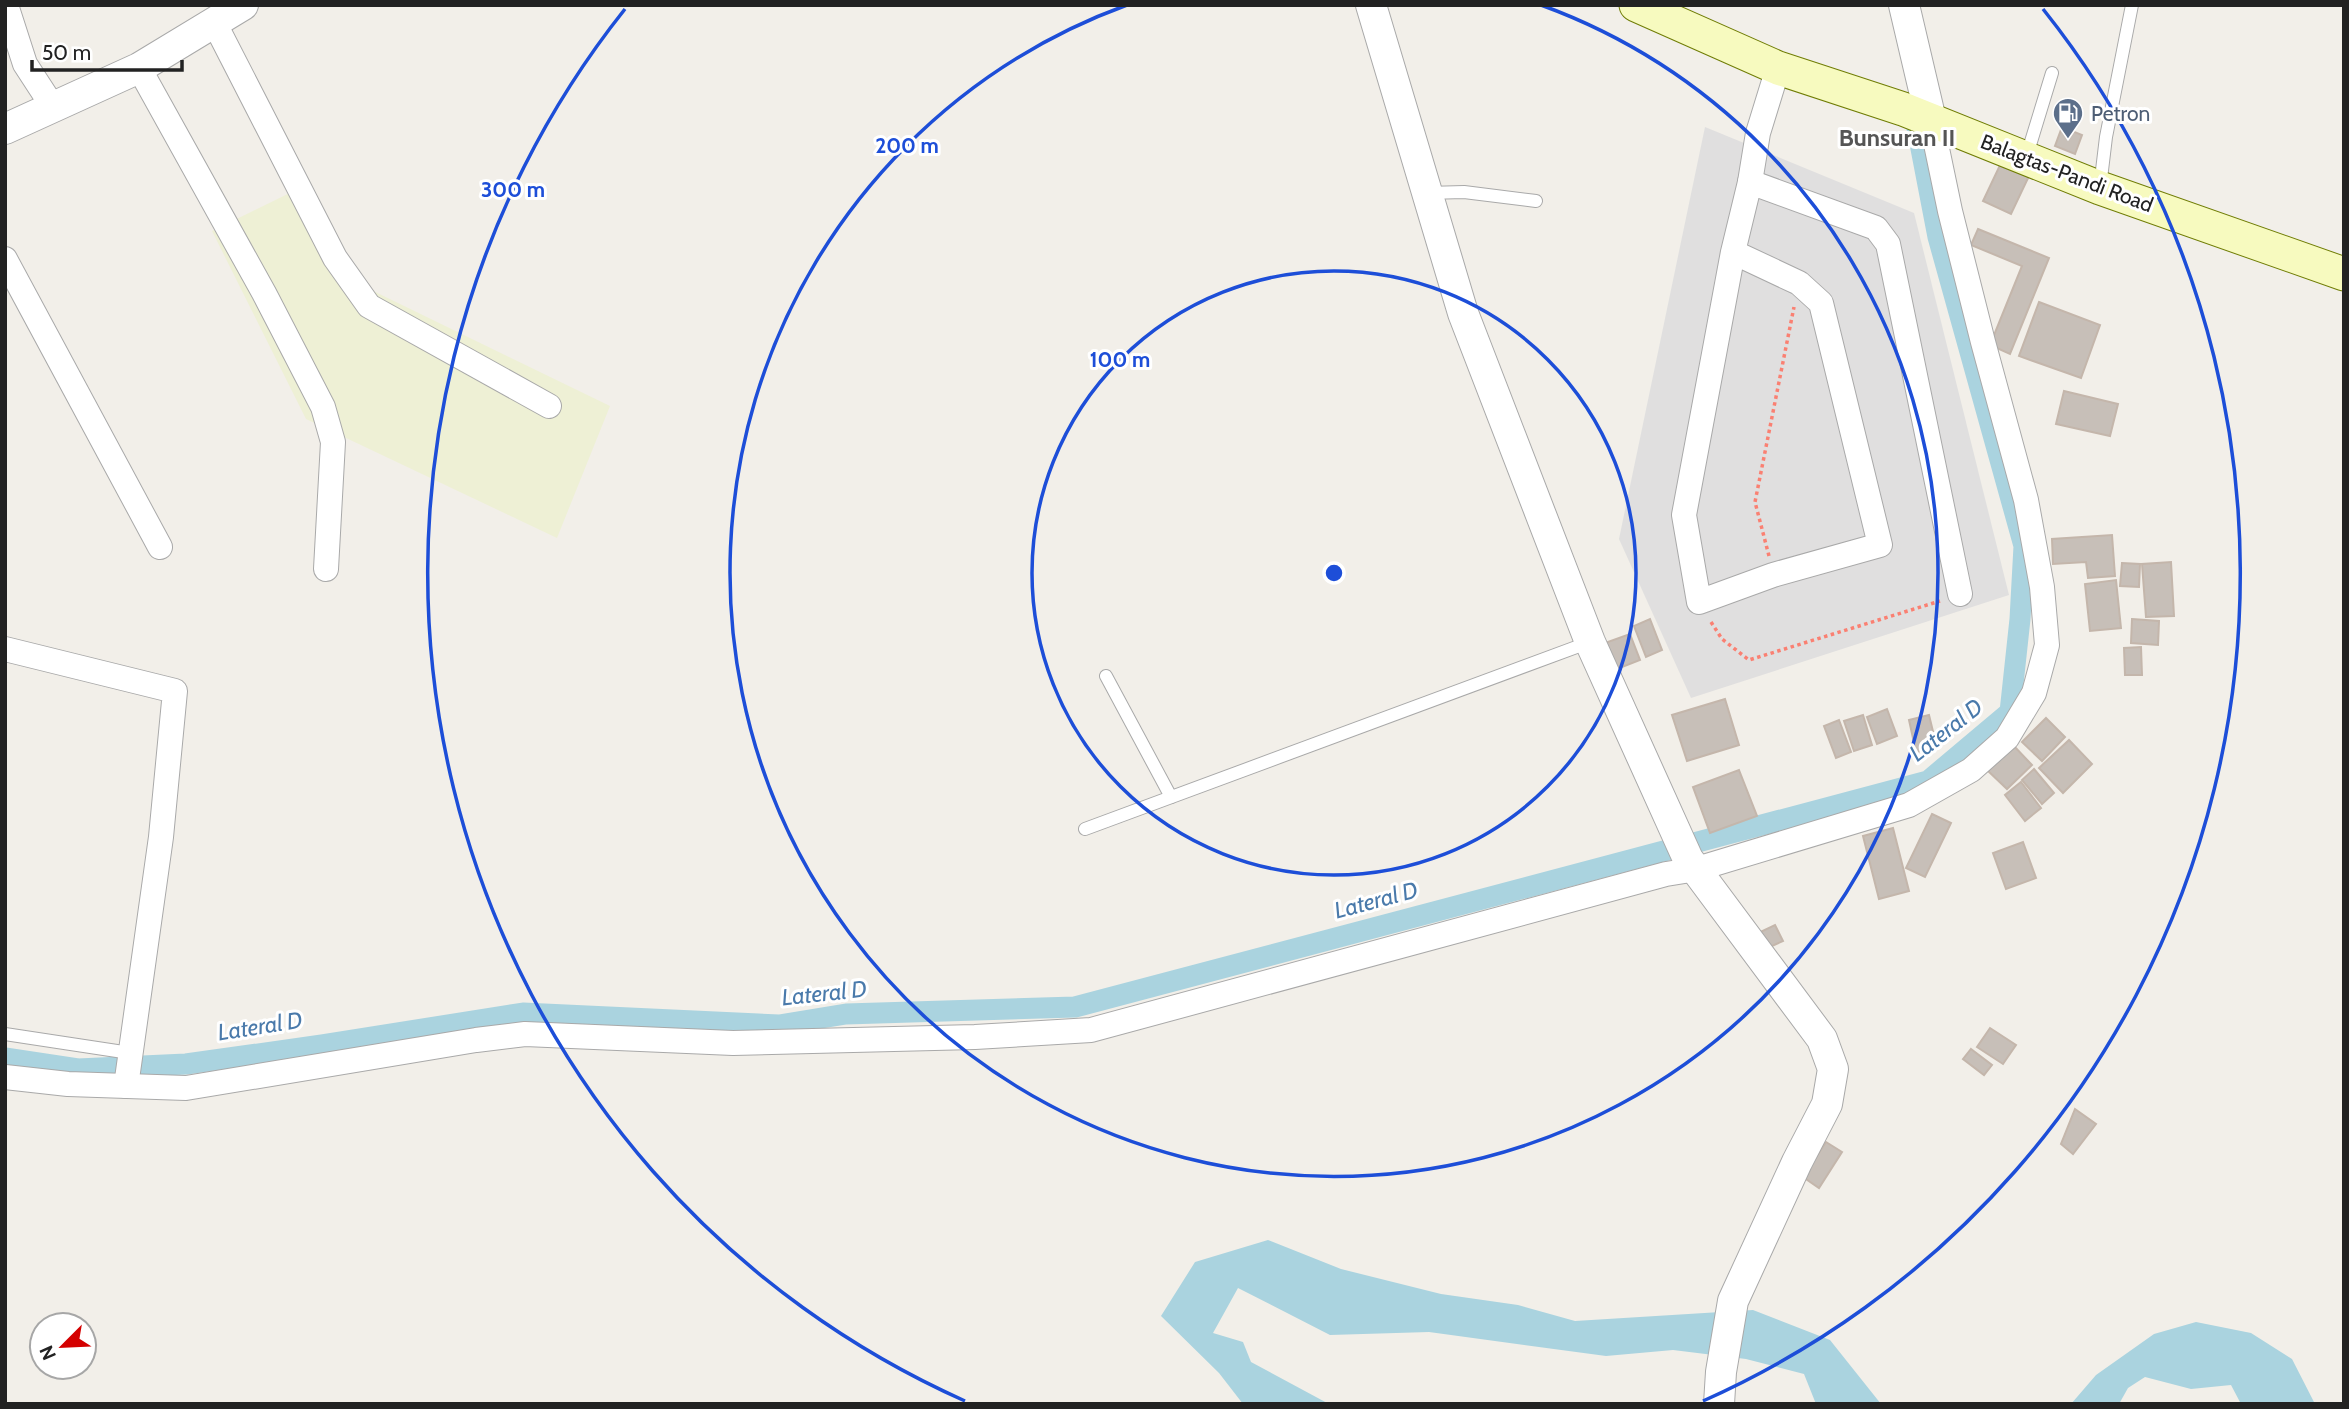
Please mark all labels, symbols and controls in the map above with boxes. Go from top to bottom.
scale bar [32,28,182,72]
text: 50 m [42,40,91,65]
fuel station icon: Petron [2051,96,2085,140]
place label: Petron [2091,101,2150,126]
district label: Bunsuran II [1839,123,1955,152]
street label: Balagtas-Pandi Road [1977,129,2157,217]
text: 200 m [875,133,939,158]
text: 300 m [481,177,545,202]
text: 100 m [1090,347,1150,372]
centre of rings [1322,561,1346,585]
water label: Lateral D [1904,693,1988,767]
water label: Lateral D [1331,875,1421,925]
water label: Lateral D [780,975,868,1011]
water label: Lateral D [216,1005,304,1047]
north arrow [28,1311,98,1381]
text: N [35,1342,61,1364]

